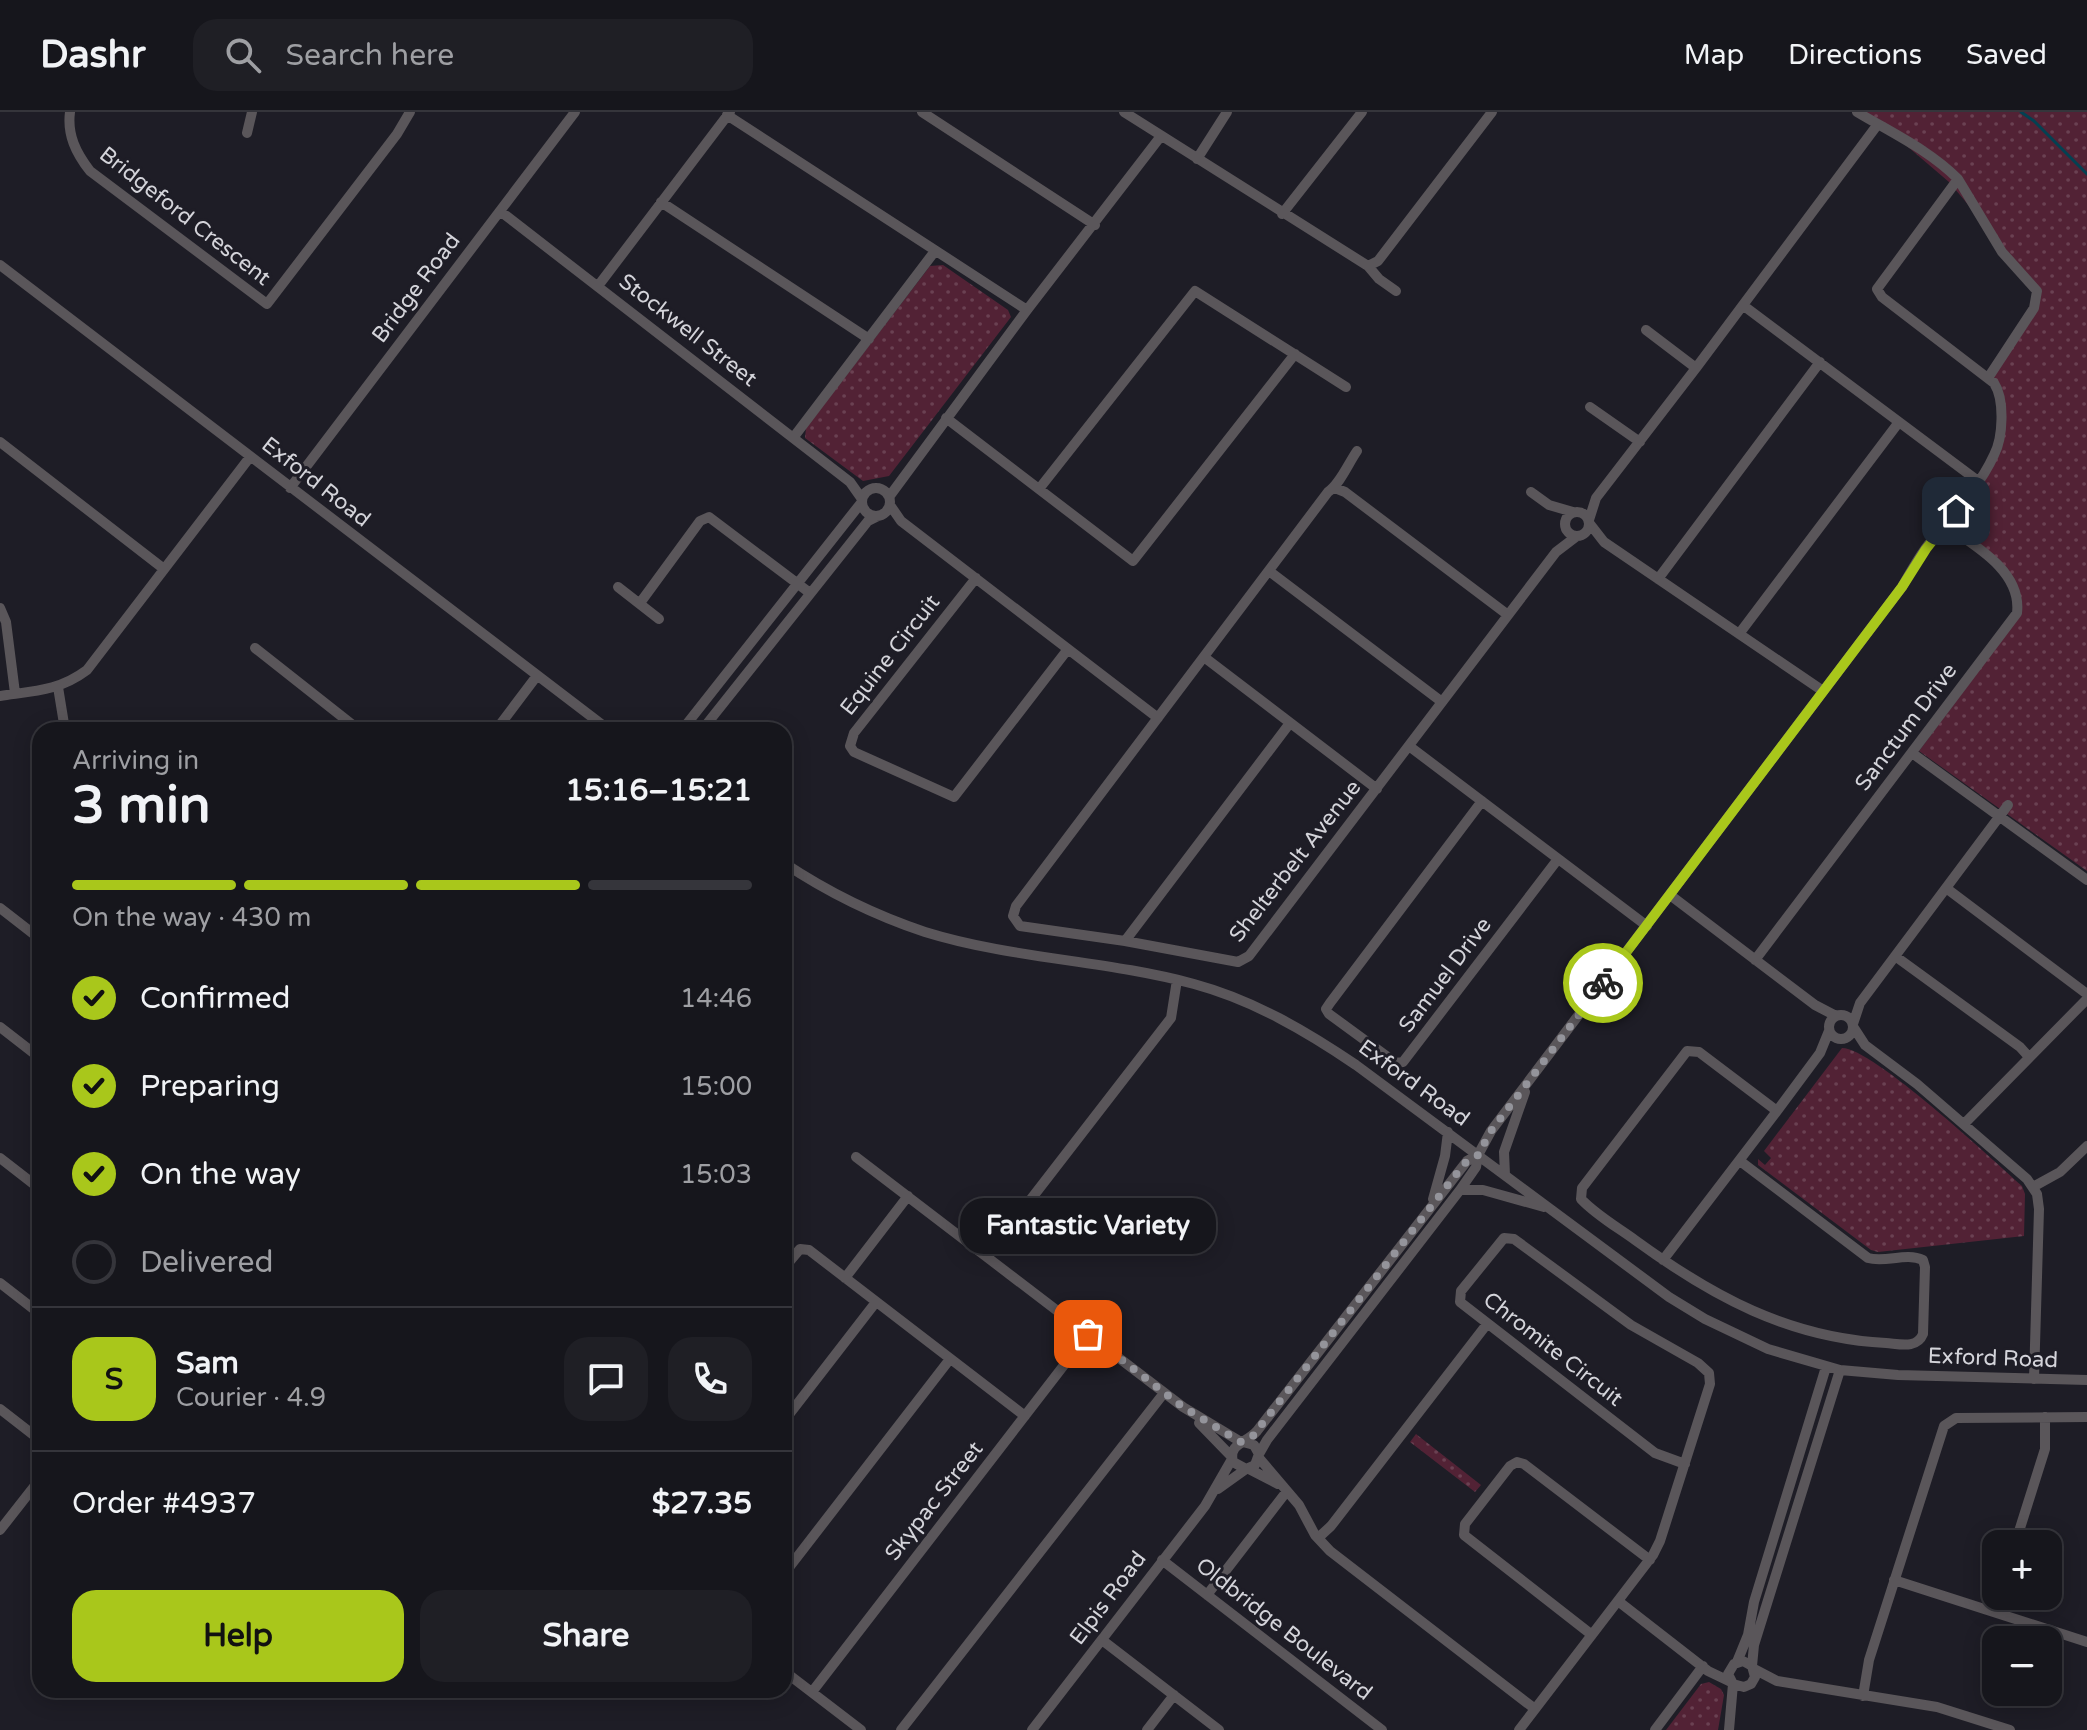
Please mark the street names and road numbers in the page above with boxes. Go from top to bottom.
street label: Bridgeford Crescent [94,141,276,291]
street label: Bridge Road [366,228,466,348]
street label: Stockwell Street [614,268,762,392]
street label: Exford Road [257,432,375,532]
street label: Equine Circuit [835,589,945,721]
street label: Sanctum Drive [1850,658,1962,796]
street label: Shelterbelt Avenue [1224,775,1366,947]
street label: Samuel Drive [1393,912,1497,1038]
street label: Exford Road [1354,1034,1474,1132]
street label: Chromite Circuit [1478,1286,1628,1412]
street label: Exford Road [1927,1343,2059,1373]
street label: Skypac Street [880,1436,988,1566]
street label: Elpis Road [1064,1546,1152,1650]
street label: Oldbridge Boulevard [1191,1552,1377,1706]

